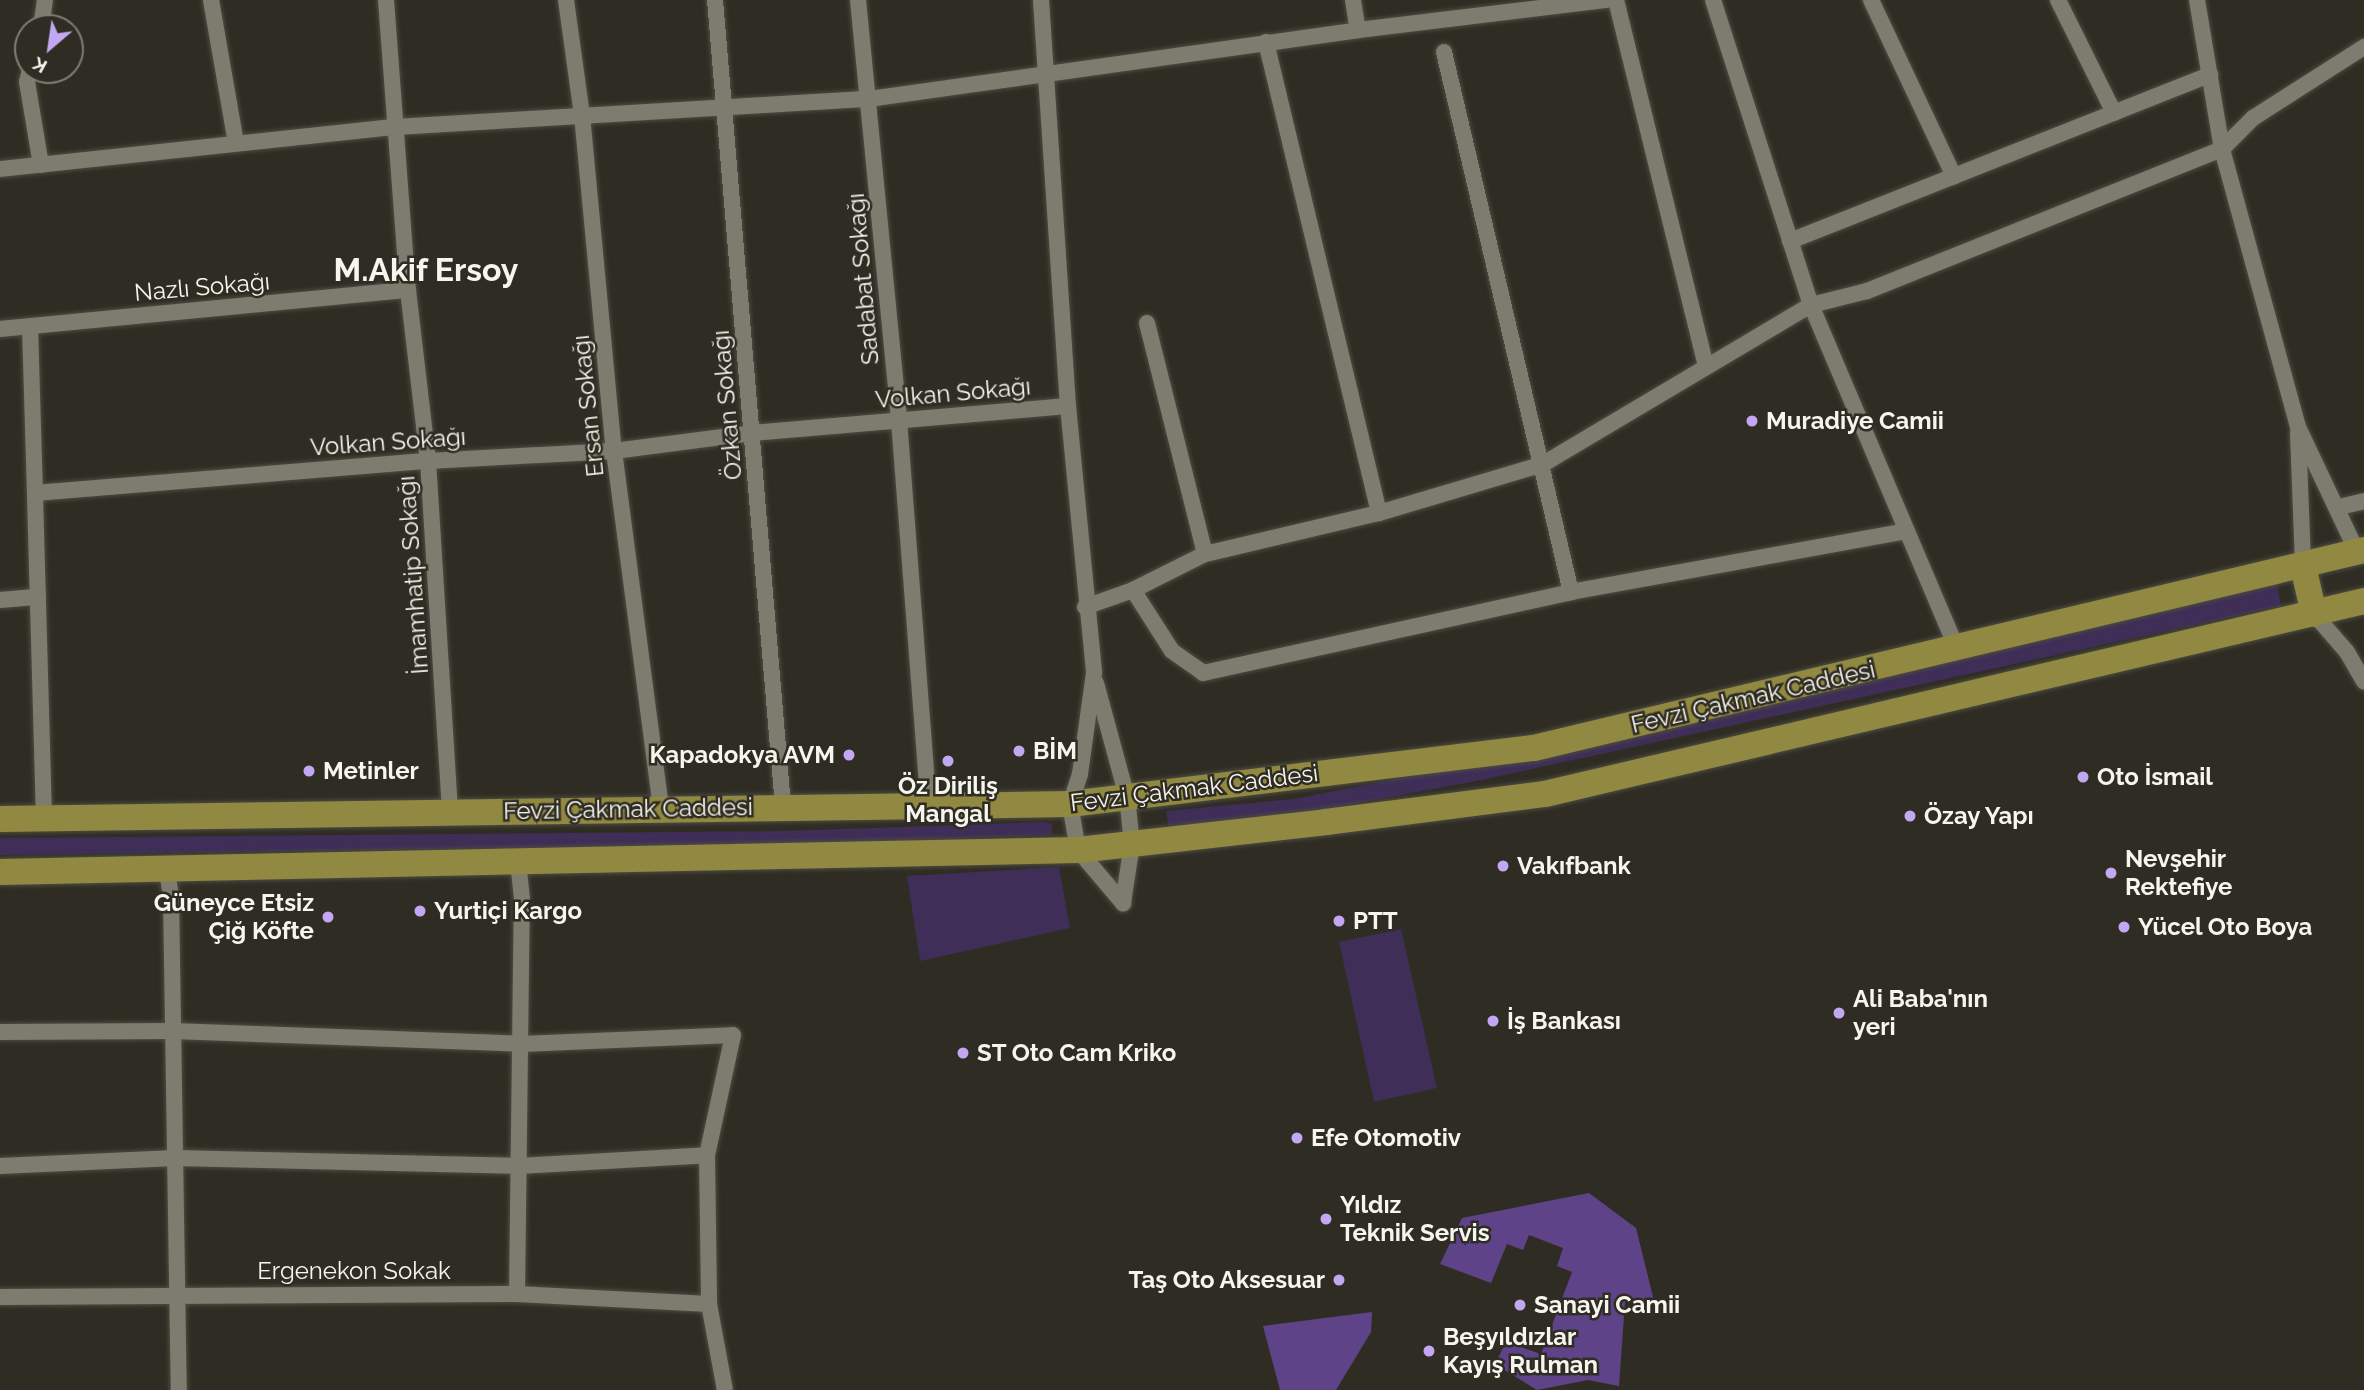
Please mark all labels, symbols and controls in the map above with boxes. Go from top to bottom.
north arrow [14,14,84,84]
text: K [29,53,51,78]
street label: Sadabat Sokağı [841,192,885,366]
district label: M.Akif Ersoy [333,251,519,289]
street label: Nazlı Sokağı [133,267,271,307]
street label: Özkan Sokağı [706,329,748,481]
street label: Ersan Sokağı [566,334,610,478]
street label: Volkan Sokağı [874,372,1032,414]
place label: Muradiye Camii [1766,407,1944,435]
marker: Muradiye Camii [1744,413,1760,429]
street label: Volkan Sokağı [309,422,467,462]
street label: İmamhatip Sokağı [392,475,434,675]
street label: Fevzi Çakmak Caddesi [1628,655,1878,739]
place label: BİM [1033,737,1077,765]
place label: Kapadokya AVM [649,741,835,769]
marker: BİM [1011,743,1027,759]
marker: Kapadokya AVM [841,747,857,763]
marker: Öz Diriliş Mangal [940,753,956,769]
place label: Metinler [323,757,419,785]
street label: Fevzi Çakmak Caddesi [1068,758,1320,818]
marker: Metinler [301,763,317,779]
place label: Oto İsmail [2097,763,2213,791]
marker: Oto İsmail [2075,769,2091,785]
place label: Öz Diriliş Mangal [898,772,998,828]
street label: Fevzi Çakmak Caddesi [503,792,753,826]
place label: Özay Yapı [1924,802,2035,830]
marker: Özay Yapı [1902,808,1918,824]
place label: Nevşehir Rektefiye [2125,845,2232,901]
place label: Vakıfbank [1517,852,1631,880]
marker: Vakıfbank [1495,858,1511,874]
marker: Nevşehir Rektefiye [2103,865,2119,881]
place label: Güneyce Etsiz Çiğ Köfte [154,889,314,945]
place label: Yurtiçi Kargo [434,897,582,925]
marker: Yurtiçi Kargo [412,903,428,919]
place label: PTT [1353,907,1398,935]
marker: Güneyce Etsiz Çiğ Köfte [320,909,336,925]
marker: PTT [1331,913,1347,929]
place label: Yücel Oto Boya [2138,913,2313,941]
marker: Yücel Oto Boya [2116,919,2132,935]
place label: Ali Baba'nın yeri [1853,985,1988,1041]
marker: Ali Baba'nın yeri [1831,1005,1847,1021]
place label: İş Bankası [1507,1007,1621,1035]
marker: İş Bankası [1485,1013,1501,1029]
place label: ST Oto Cam Kriko [977,1039,1177,1067]
marker: ST Oto Cam Kriko [955,1045,971,1061]
place label: Efe Otomotiv [1311,1124,1461,1152]
marker: Efe Otomotiv [1289,1130,1305,1146]
place label: Yıldız Teknik Servis [1340,1191,1490,1247]
marker: Yıldız Teknik Servis [1318,1211,1334,1227]
street label: Ergenekon Sokak [257,1257,451,1285]
place label: Taş Oto Aksesuar [1128,1266,1325,1294]
marker: Taş Oto Aksesuar [1331,1272,1347,1288]
place label: Sanayi Camii [1534,1291,1680,1319]
marker: Sanayi Camii [1512,1297,1528,1313]
place label: Beşyıldızlar Kayış Rulman [1443,1323,1598,1379]
marker: Beşyıldızlar Kayış Rulman [1421,1343,1437,1359]

